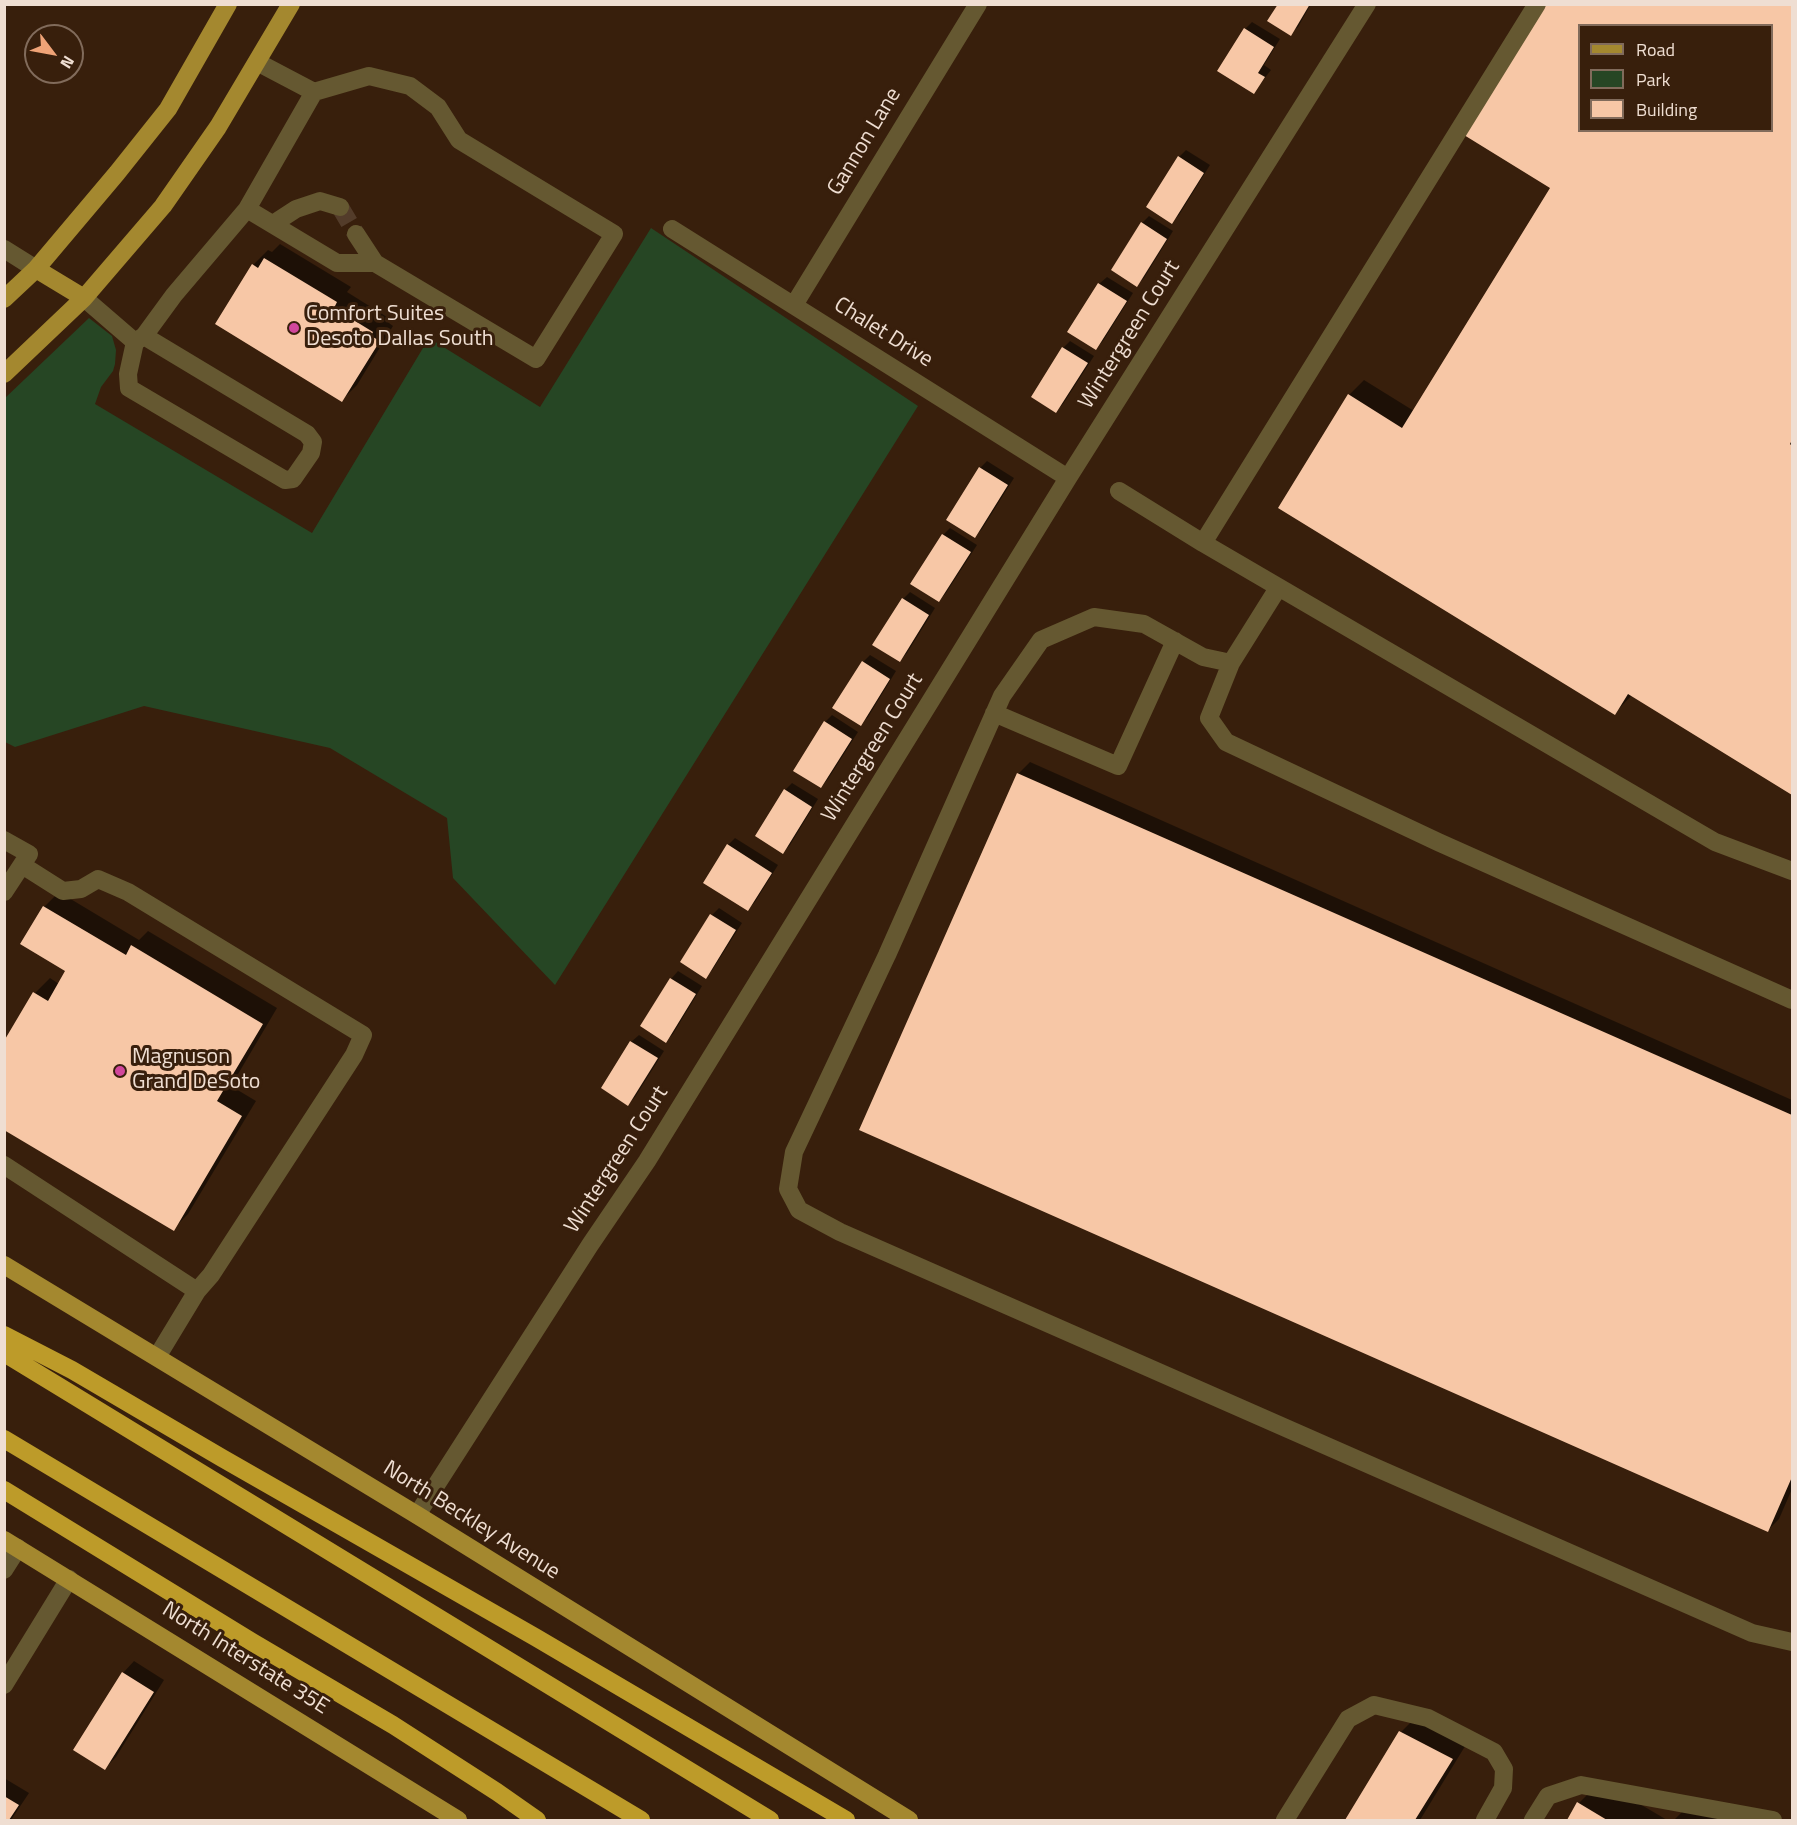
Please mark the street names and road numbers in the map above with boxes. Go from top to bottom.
street label: Gannon Lane [823,83,907,201]
street label: Wintergreen Court [1074,256,1186,414]
street label: Chalet Drive [829,292,937,374]
street label: Wintergreen Court [817,669,929,827]
street label: Wintergreen Court [560,1081,674,1239]
street label: North Beckley Avenue [378,1456,564,1586]
street label: North Interstate 35E [157,1597,333,1721]

